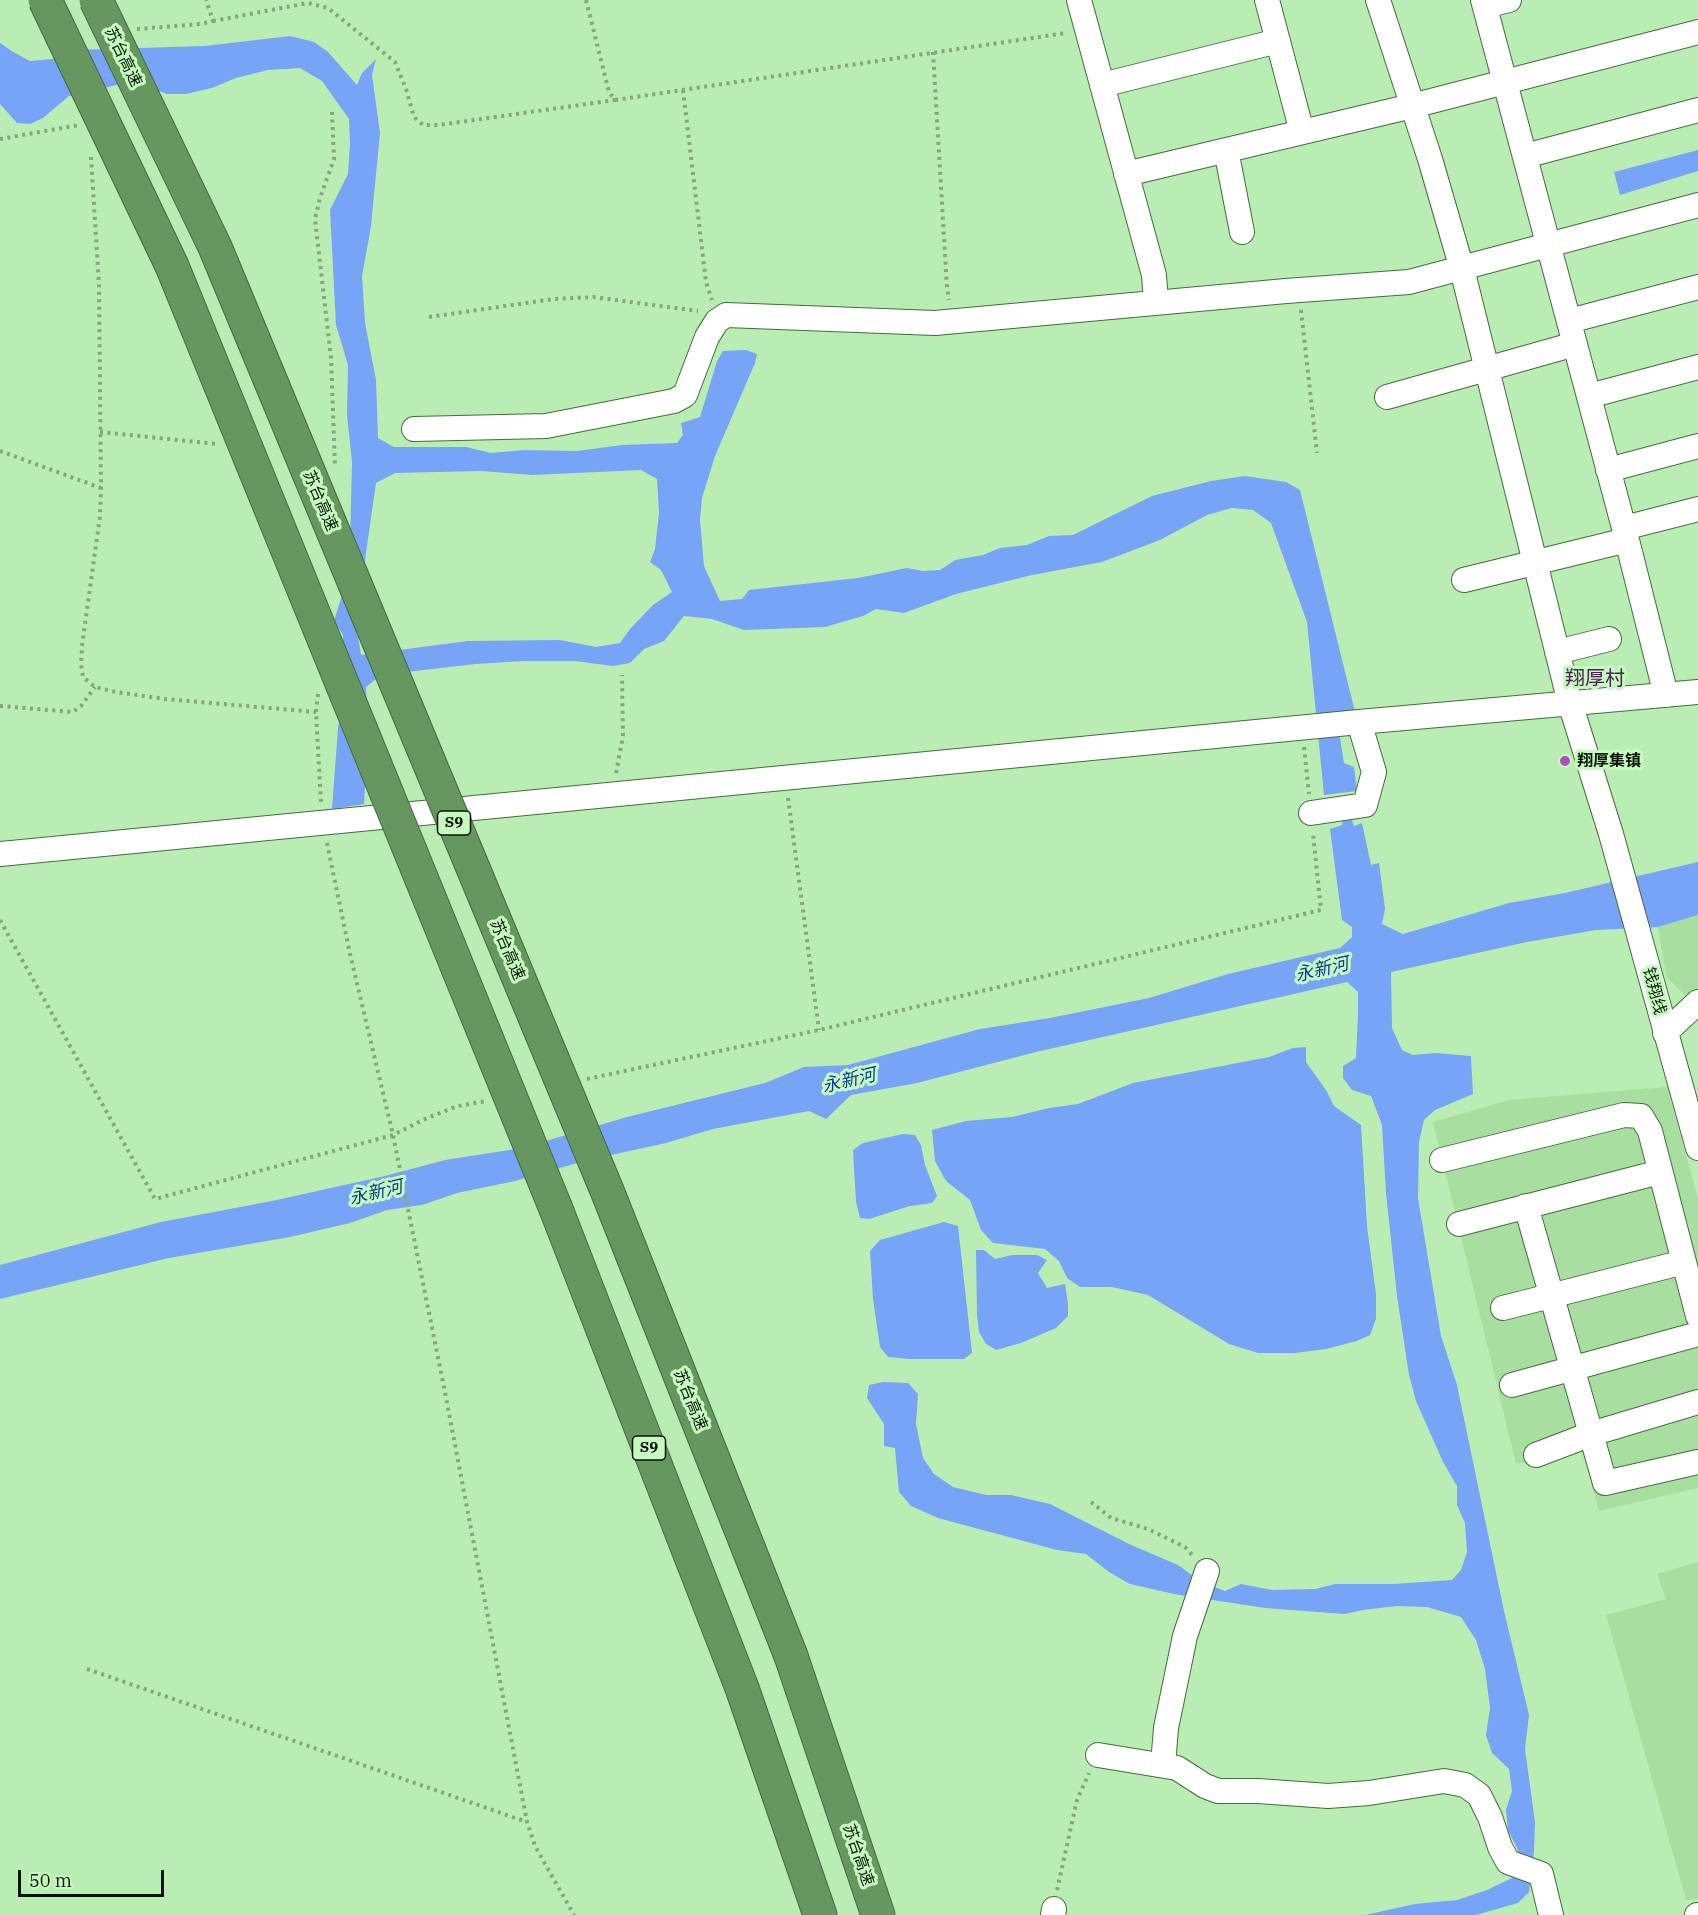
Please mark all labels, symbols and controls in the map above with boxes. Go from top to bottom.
street label: 苏台高速 [100,24,146,90]
street label: 苏台高速 [299,468,341,534]
district label: 翔厚村 [1565,667,1625,691]
place label: 翔厚集镇 [1577,751,1641,771]
marker: 翔厚集镇 [1558,754,1572,768]
road number: S9 [438,811,470,835]
street label: 苏台高速 [486,917,528,983]
water label: 永新河 [1293,953,1351,987]
street label: 钱翔线 [1639,965,1669,1017]
water label: 永新河 [820,1064,878,1098]
water label: 永新河 [347,1176,405,1210]
street label: 苏台高速 [669,1367,711,1433]
road number: S9 [632,1436,666,1460]
street label: 苏台高速 [839,1822,877,1888]
scale bar [21,1858,166,1896]
text: 50 m [29,1869,72,1892]

